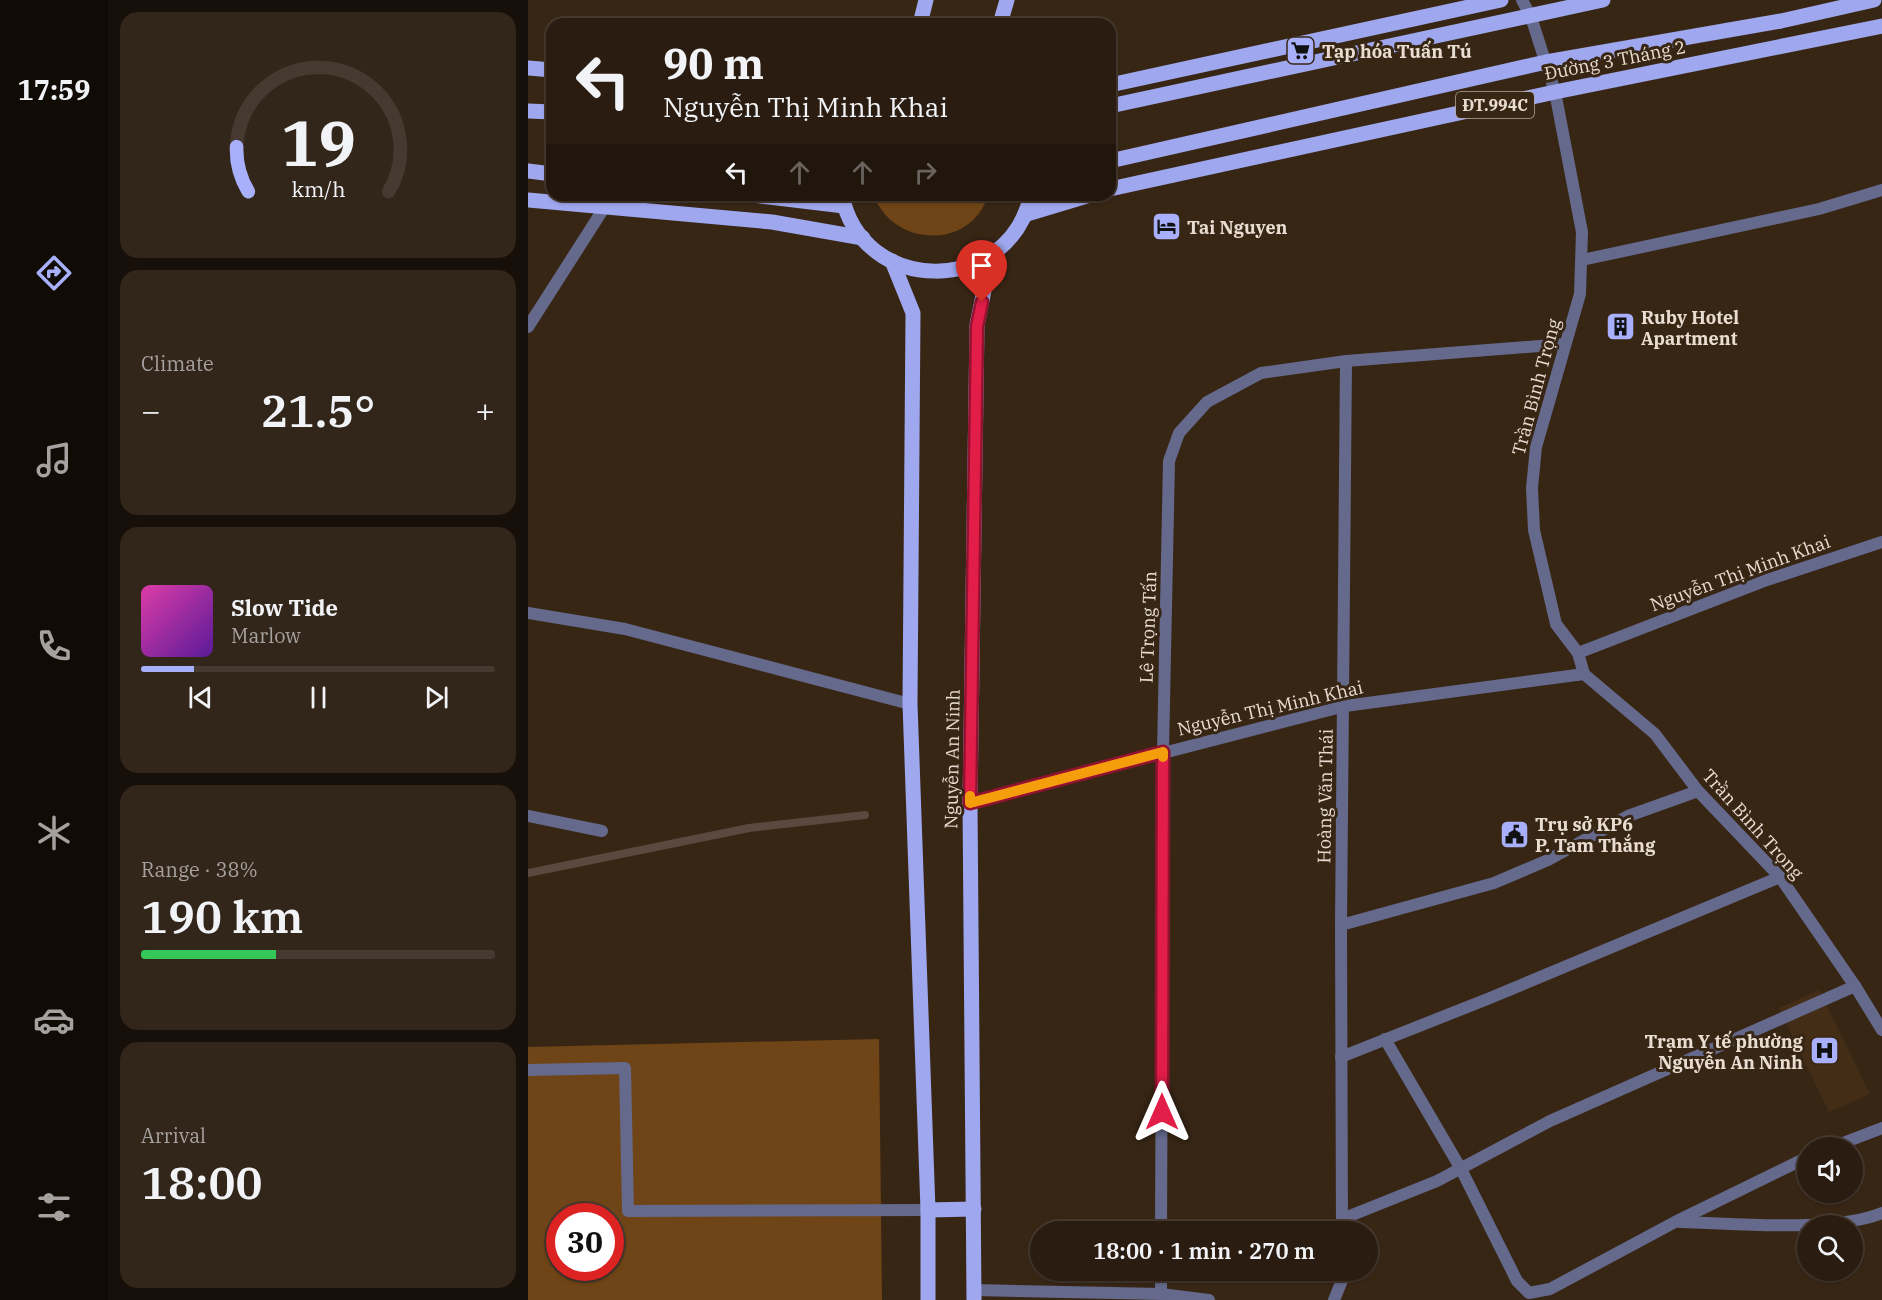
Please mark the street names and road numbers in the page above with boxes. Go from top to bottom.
street label: Đường 3 Tháng 2 [1542,35,1688,85]
road number: ĐT.994C [1456,92,1534,118]
street label: Trần Bình Trọng [1507,316,1565,458]
street label: Nguyễn Thị Minh Khai [1647,530,1833,616]
street label: Lê Trọng Tấn [1135,571,1161,683]
street label: Nguyễn Thị Minh Khai [1175,675,1365,741]
street label: Nguyễn An Ninh [939,689,965,829]
street label: Hoàng Văn Thái [1312,728,1338,863]
street label: Trần Bình Trọng [1697,764,1809,884]

